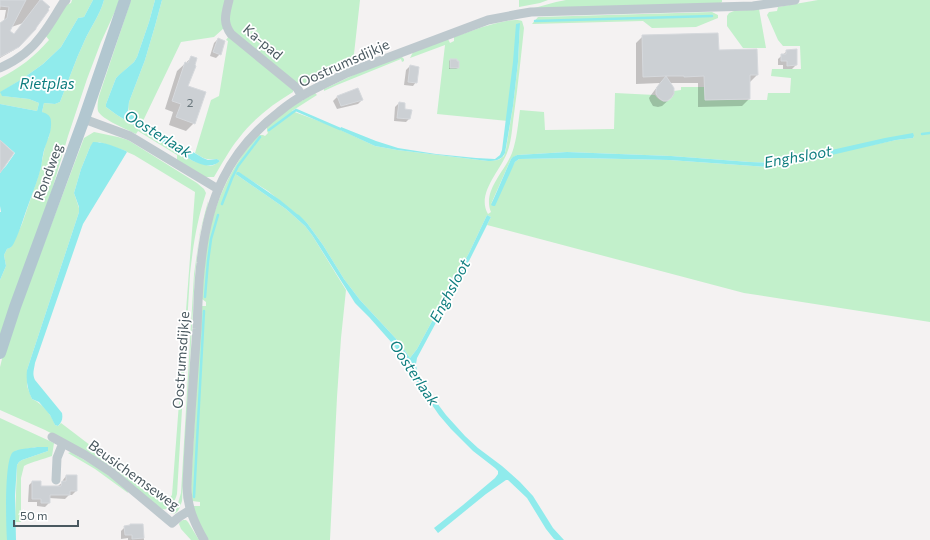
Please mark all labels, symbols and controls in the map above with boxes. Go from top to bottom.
street label: Ka-pad [240,20,287,63]
street label: Oostrumsdijkje [296,35,392,90]
water label: Rietplas [19,74,75,92]
house number: 2 [187,95,194,109]
water label: Oosterlaak [122,106,196,161]
street label: Rondweg [29,141,66,203]
water label: Enghsloot [762,141,834,171]
water label: Enghsloot [425,255,474,325]
street label: Oostrumsdijkje [169,311,192,409]
water label: Oosterlaak [386,336,444,409]
street label: Beusichemseweg [86,436,183,514]
scale bar [14,502,78,528]
text: 50 m [20,508,48,522]

